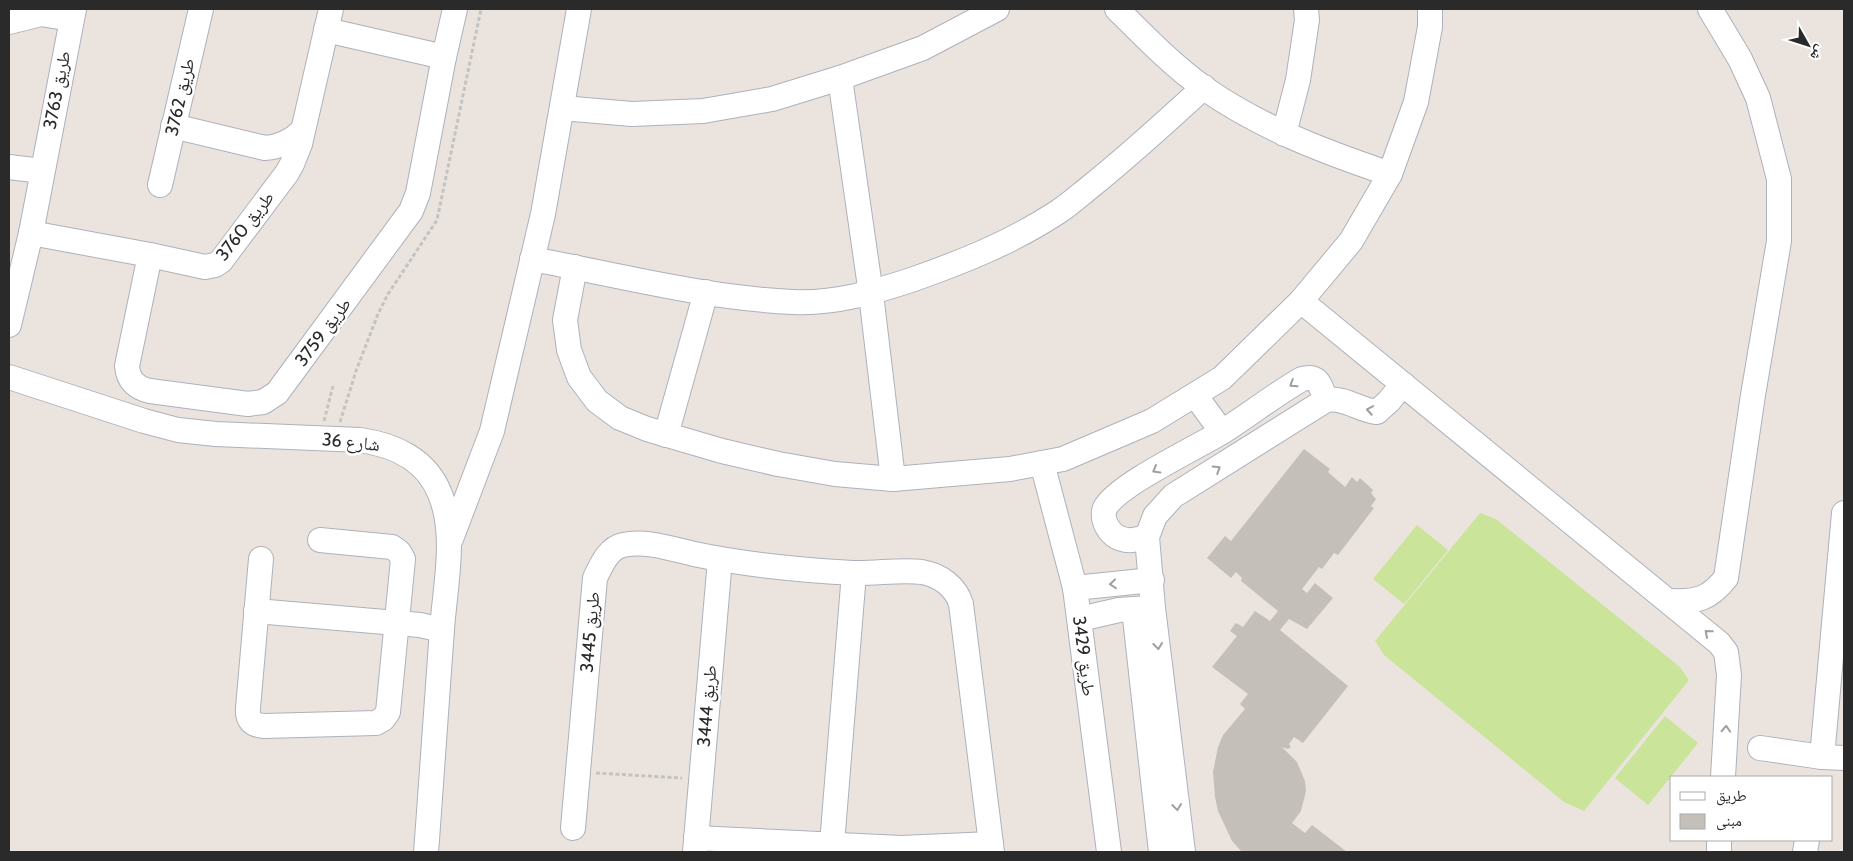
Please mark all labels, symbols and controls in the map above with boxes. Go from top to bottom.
north arrow [1783,20,1833,70]
text: ش [1806,42,1830,65]
street label: طريق 3763 [39,49,75,131]
street label: طريق 3762 [160,56,200,138]
street label: طريق 3760 [211,187,279,265]
street label: طريق 3759 [290,294,356,370]
one-way arrow [1290,378,1299,388]
one-way arrow [1365,405,1374,415]
street label: شارع 36 [321,428,381,456]
one-way arrow [1152,464,1161,474]
one-way arrow [1211,465,1220,475]
one-way arrow [1109,578,1117,589]
street label: طريق 3445 [576,591,604,673]
street label: طريق 3429 [1068,615,1100,697]
one-way arrow [1705,630,1714,639]
one-way arrow [1152,642,1163,650]
street label: طريق 3444 [692,664,722,748]
one-way arrow [1720,724,1731,732]
legend [1670,776,1833,841]
text: طريق [1716,787,1747,806]
one-way arrow [1171,804,1182,812]
text: مبنى [1716,812,1742,831]

